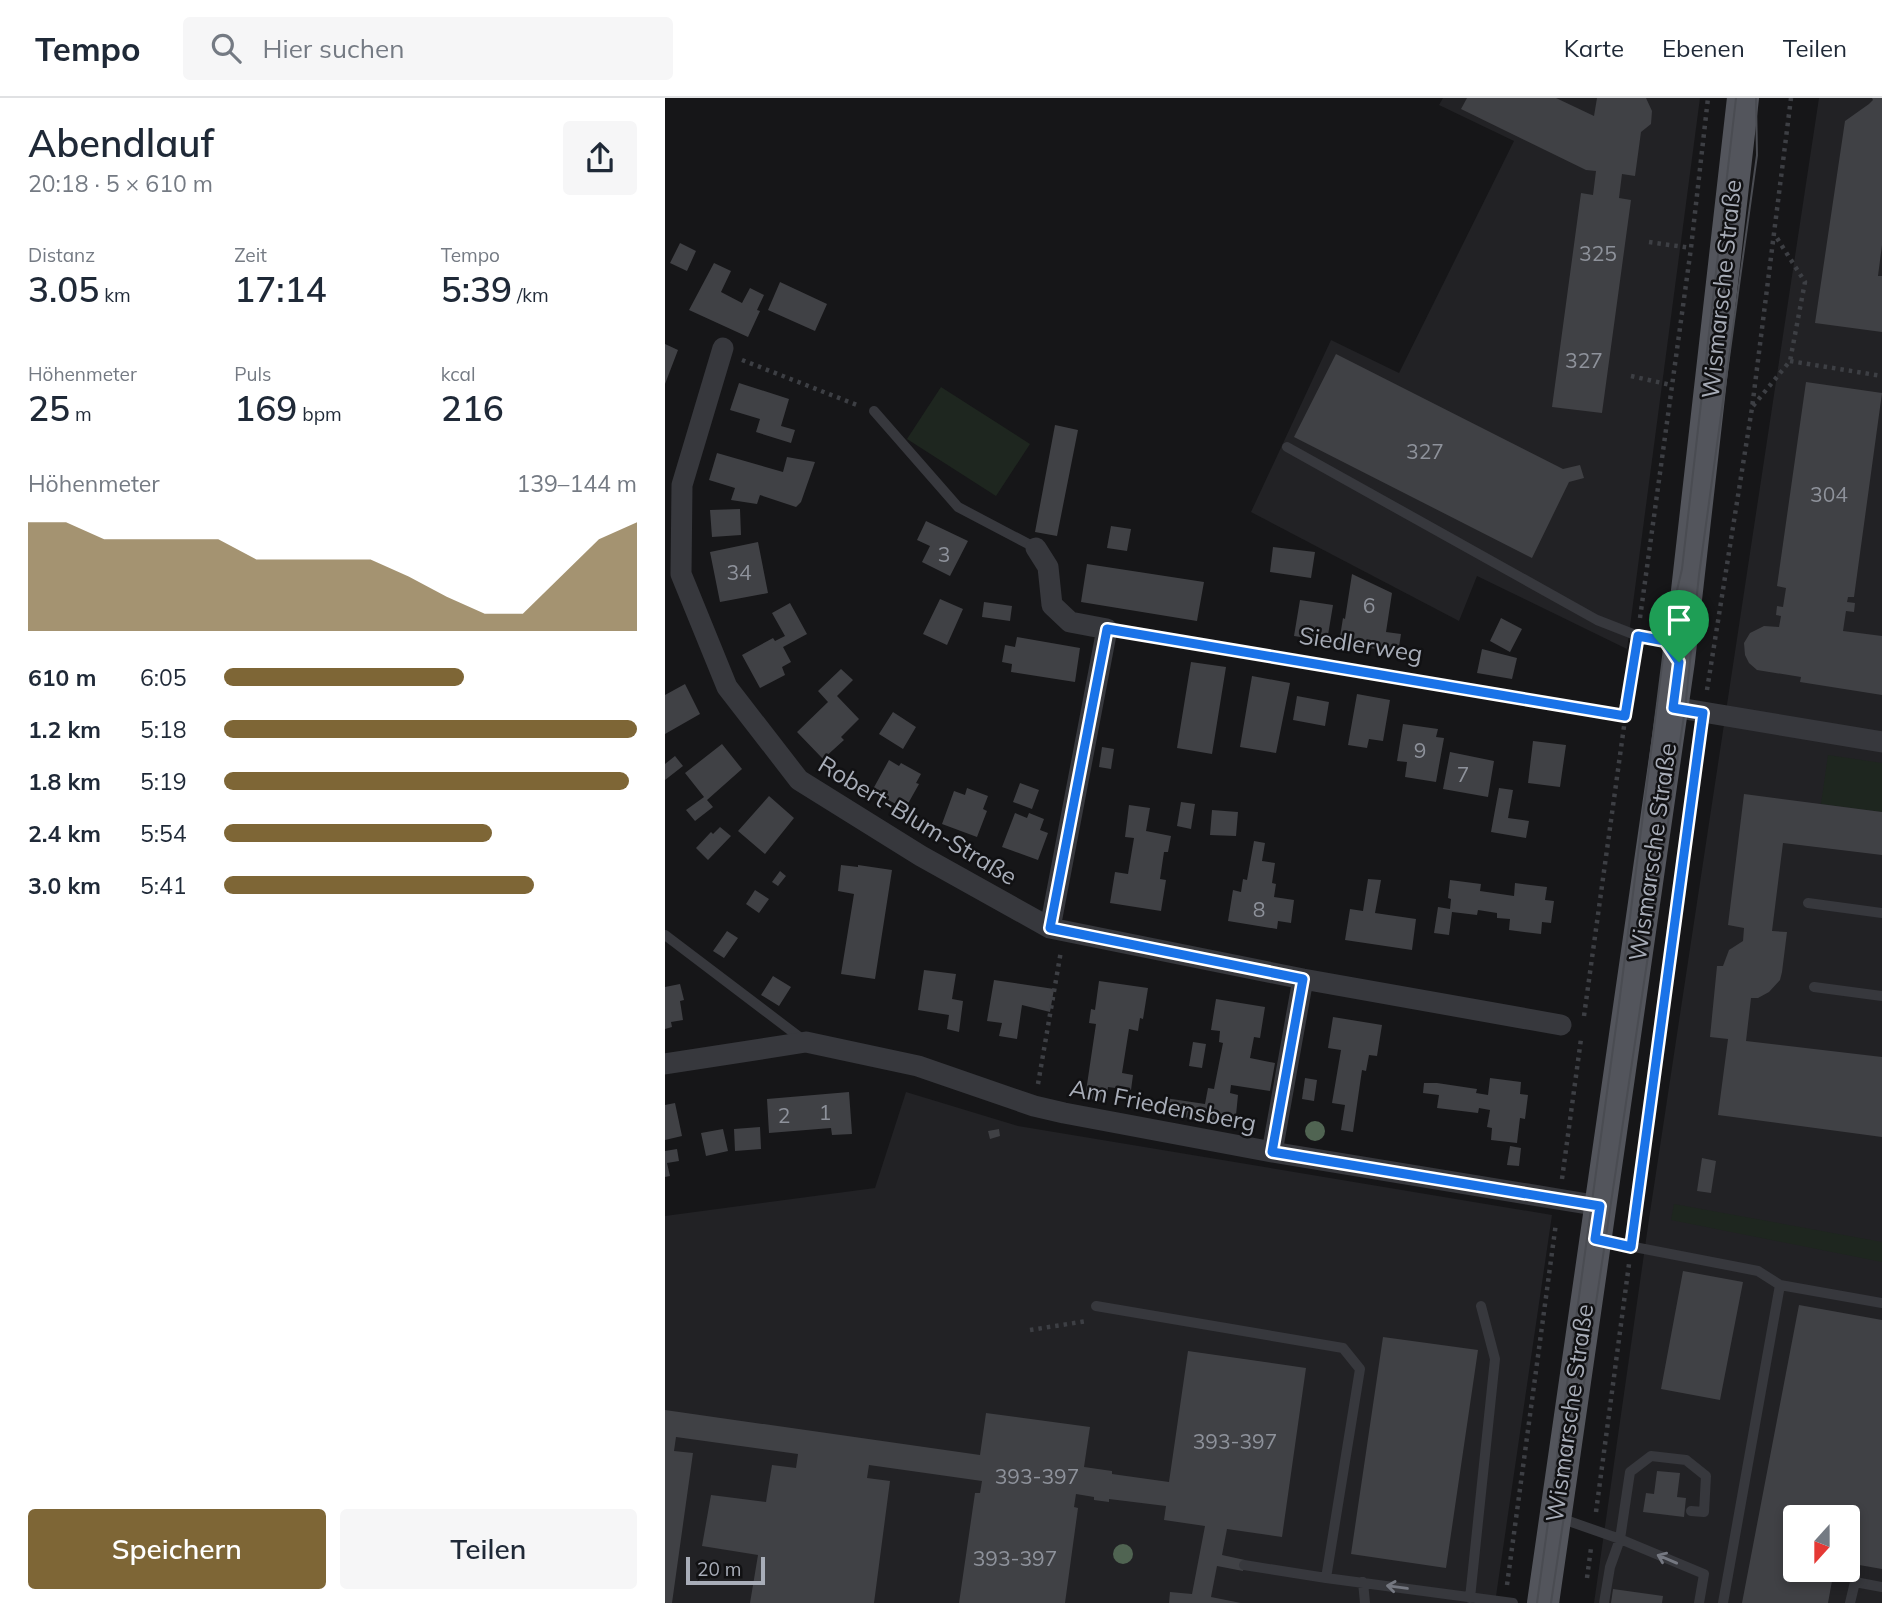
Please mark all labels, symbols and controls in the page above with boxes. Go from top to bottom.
search box [183,17,673,80]
text: Tempo [35,28,141,69]
icon: search [207,29,245,67]
text: Hier suchen [263,32,404,65]
text: Karte [1564,33,1624,63]
text: Ebenen [1662,33,1745,63]
text: Teilen [1783,33,1847,63]
text: Abendlauf [28,119,214,167]
button: share [563,121,637,195]
text: 20:18 · 5 × 610 m [28,169,213,198]
street label: Wismarsche Straße [1695,178,1747,400]
house number: 325 [1579,240,1617,266]
text: Distanz [28,243,95,267]
text: Zeit [234,243,267,267]
text: Tempo [441,243,500,267]
text: 3.05 [28,267,99,311]
text: 17:14 [234,267,327,311]
text: 5:39 [441,267,512,311]
text: km [99,283,131,307]
text: /km [512,283,549,307]
house number: 327 [1565,347,1603,373]
text: Höhenmeter [28,362,137,386]
text: Puls [234,362,272,386]
text: kcal [441,362,475,386]
text: 25 [28,386,70,430]
text: 169 [234,386,297,430]
text: 216 [441,386,504,430]
text: m [70,402,92,426]
text: bpm [297,402,342,426]
house number: 327 [1406,438,1444,464]
text: Höhenmeter [28,469,160,498]
text: 139–144 m [516,469,637,498]
house number: 304 [1810,481,1848,507]
house number: 3 [938,541,950,567]
house number: 34 [726,559,752,585]
pin [1649,590,1709,662]
house number: 6 [1363,592,1375,618]
icon: arrive [1660,601,1698,639]
street label: Siedlerweg [1297,619,1425,669]
text: 610 m [28,663,96,692]
text: 6:05 [140,663,187,692]
text: 1.2 km [28,715,101,744]
text: 5:18 [140,715,187,744]
house number: 9 [1414,737,1426,763]
street label: Wismarsche Straße [1622,741,1682,963]
street label: Robert-Blum-Straße [813,749,1023,891]
house number: 7 [1457,761,1469,787]
text: 1.8 km [28,767,101,796]
text: 5:19 [140,767,187,796]
text: 2.4 km [28,819,101,848]
text: 5:54 [140,819,187,848]
text: 3.0 km [28,871,101,900]
text: 5:41 [140,871,187,900]
house number: 8 [1253,896,1265,922]
street label: Am Friedensberg [1067,1072,1259,1138]
house number: 1 [819,1099,831,1125]
house number: 2 [778,1102,790,1128]
street label: Wismarsche Straße [1539,1302,1599,1524]
house number: 393-397 [1193,1428,1277,1454]
house number: 393-397 [995,1463,1079,1489]
north arrow [1783,1505,1860,1582]
map controls [1783,1505,1860,1582]
button: Speichern [28,1509,326,1589]
button: Teilen [340,1509,637,1589]
house number: 393-397 [973,1545,1057,1571]
one-way arrow [1657,1552,1679,1565]
scale bar [686,1554,765,1586]
text: 20 m [697,1557,741,1581]
one-way arrow [1386,1580,1409,1593]

